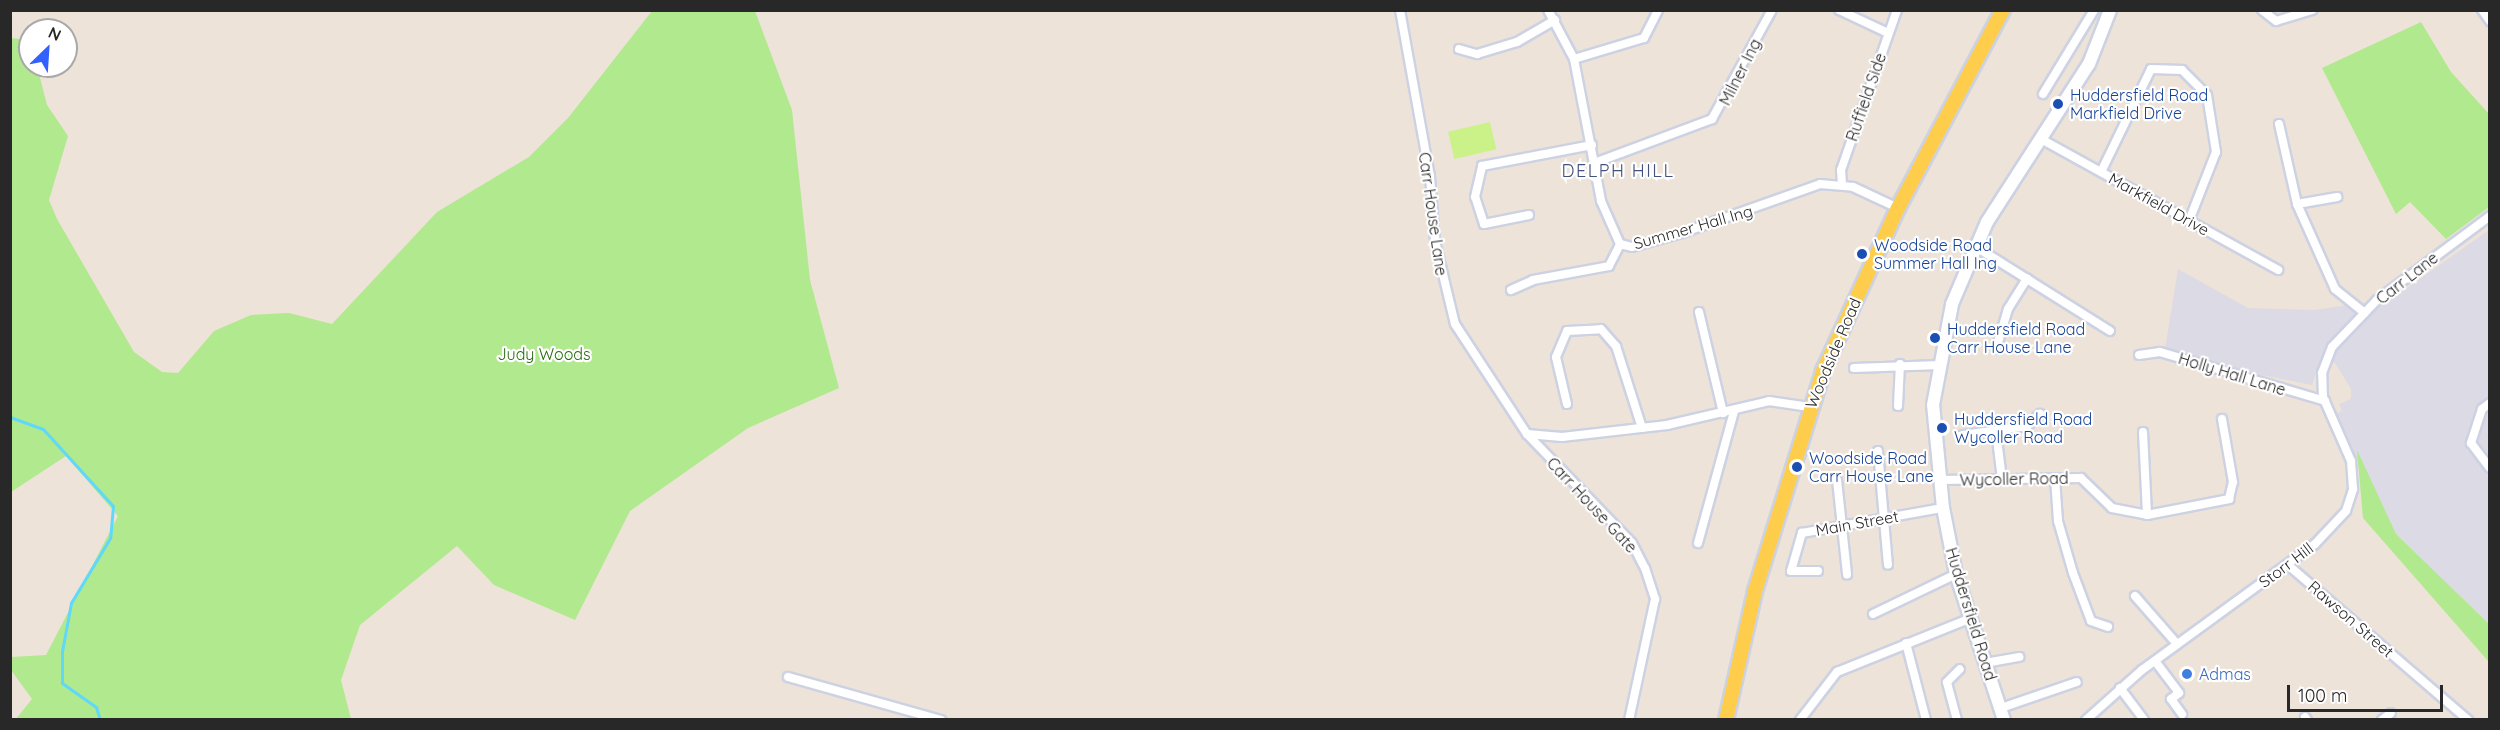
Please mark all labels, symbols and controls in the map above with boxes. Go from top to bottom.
north arrow [18,18,78,78]
text: N [45,22,64,45]
street label: Milner Ing [1715,35,1765,109]
street label: Ruffield Side [1842,50,1890,144]
place label: Huddersfield Road Markfield Drive [2070,85,2208,123]
marker: Huddersfield Road Markfield Drive [2051,97,2065,111]
street label: Carr House Lane [1415,151,1451,277]
district label: DELPH HILL [1562,160,1674,182]
street label: Markfield Drive [2105,168,2213,240]
street label: Summer Hall Ing [1631,201,1755,253]
place label: Woodside Road Summer Hall Ing [1874,235,1997,273]
marker: Woodside Road Summer Hall Ing [1855,247,1869,261]
street label: Carr Lane [2372,248,2442,308]
street label: Woodside Road [1801,295,1865,411]
place label: Huddersfield Road Carr House Lane [1947,319,2085,357]
marker: Huddersfield Road Carr House Lane [1928,331,1942,345]
park label: Judy Woods [497,344,591,364]
street label: Holly Hall Lane [2176,349,2288,399]
place label: Huddersfield Road Wycoller Road [1954,409,2092,447]
marker: Huddersfield Road Wycoller Road [1935,421,1949,435]
place label: Woodside Road Carr House Lane [1809,448,1934,486]
street label: Carr House Gate [1543,453,1641,557]
marker: Woodside Road Carr House Lane [1790,460,1804,474]
street label: Wycoller Road [1959,468,2069,490]
street label: Main Street [1814,506,1900,540]
street label: Storr Hill [2255,538,2317,592]
street label: Huddersfield Road [1942,545,2000,683]
street label: Rawson Street [2304,577,2398,661]
place label: Admas [2199,664,2251,684]
marker: Admas [2180,667,2194,681]
scale bar [2290,673,2446,711]
text: 100 m [2298,684,2347,707]

